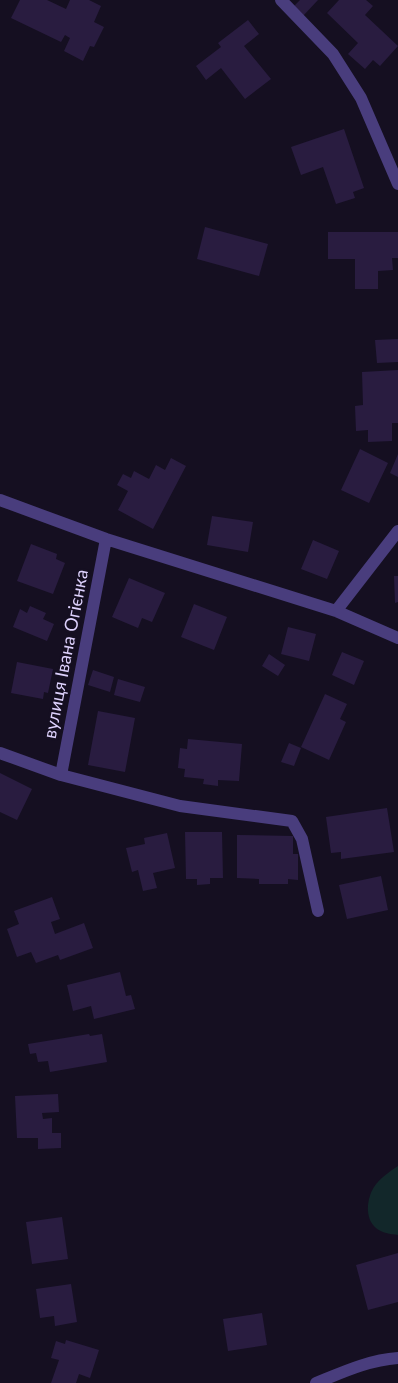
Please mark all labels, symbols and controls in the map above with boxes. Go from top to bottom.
street label: вулиця Івана Огієнка [38,567,92,740]

